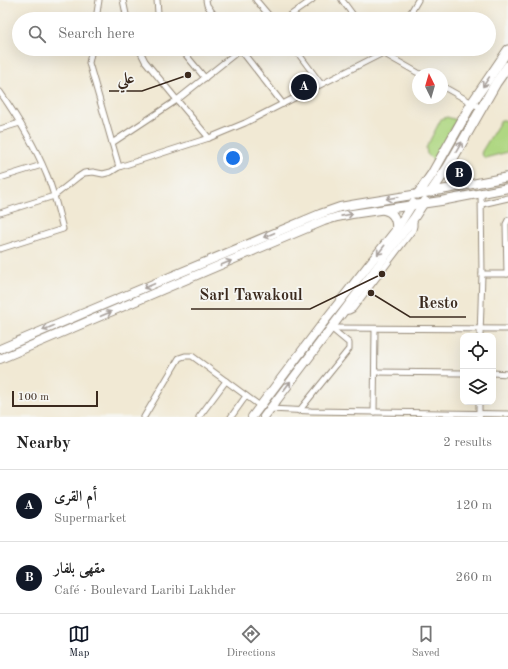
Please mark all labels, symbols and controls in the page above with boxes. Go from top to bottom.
search box [12,12,496,56]
icon: search [26,23,48,45]
text: Search here [58,27,135,42]
callout: علي [109,63,142,91]
north arrow [412,68,448,104]
text: علي [117,71,134,93]
pin: A [291,72,317,102]
one-way arrow [482,77,490,88]
one-way arrow [455,141,463,153]
your location [223,148,243,168]
pin: B [446,159,472,189]
one-way arrow [386,194,399,202]
one-way arrow [340,211,353,219]
one-way arrow [263,232,275,240]
one-way arrow [376,244,385,255]
one-way arrow [220,258,232,266]
callout: Sarl Tawakoul [191,281,310,309]
one-way arrow [143,283,155,290]
text: Sarl Tawakoul [199,288,303,304]
callout: Resto [410,289,466,317]
text: Resto [418,296,458,312]
one-way arrow [100,309,112,317]
one-way arrow [42,325,54,332]
map controls [460,333,496,405]
button: locate [460,333,496,369]
button: layers [460,369,496,405]
one-way arrow [283,380,292,391]
scale bar [12,389,98,408]
text: 100 m [18,392,49,403]
text: Nearby [16,435,71,452]
text: 2 results [443,436,492,449]
text: أم القرى [54,490,97,505]
text: A [24,499,34,512]
text: 120 m [455,499,492,512]
text: Supermarket [54,512,126,525]
text: مقهى بلفار [54,562,105,577]
text: B [24,571,34,584]
text: 260 m [455,571,492,584]
text: Café · Boulevard Laribi Lakhder [54,584,236,597]
tab: Map [68,623,90,661]
tab: Directions [227,623,275,661]
tab: Saved [412,623,440,661]

